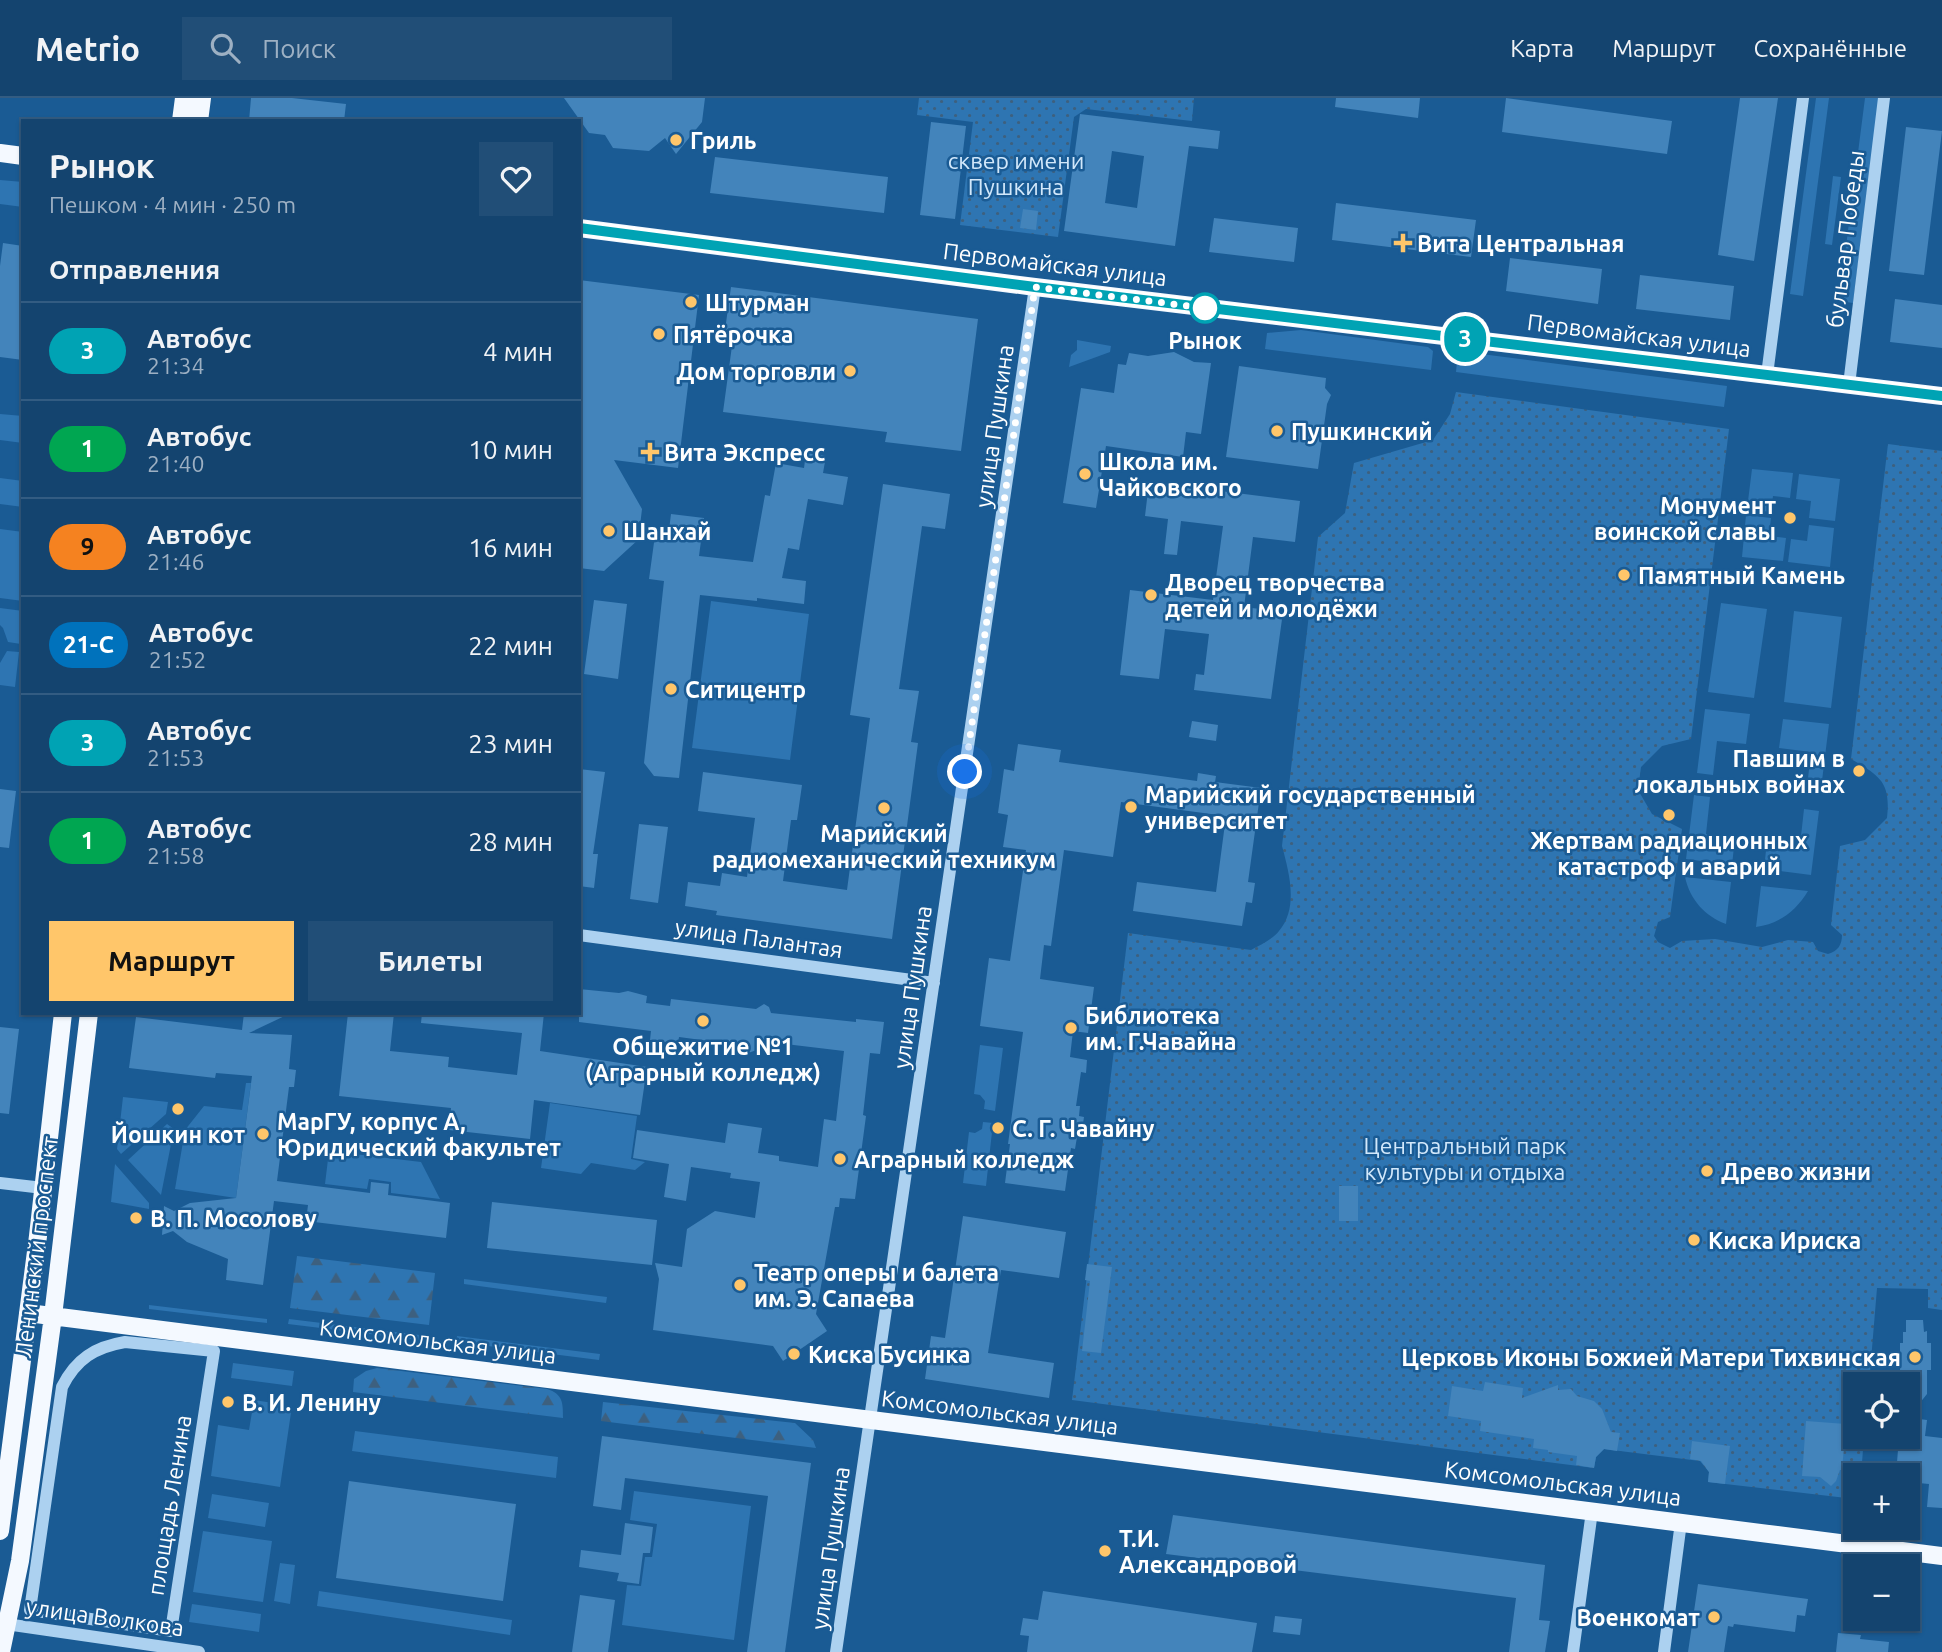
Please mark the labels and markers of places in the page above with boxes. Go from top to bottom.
place label: Гриль [690,128,757,153]
marker: Гриль [668,132,684,148]
place label: Вита Центральная [1417,231,1624,256]
marker: Вита Центральная [1395,235,1411,251]
place label: Штурман [705,290,810,315]
marker: Рынок [1190,293,1220,323]
marker: Штурман [683,294,699,310]
place label: Пятёрочка [673,322,793,347]
marker: Пятёрочка [651,326,667,342]
place label: Рынок [1168,328,1242,353]
place label: Дом торговли [676,359,836,384]
marker: Дом торговли [842,363,858,379]
place label: Пушкинский [1291,419,1433,444]
marker: Пушкинский [1269,423,1285,439]
place label: Вита Экспресс [664,440,825,465]
marker: Вита Экспресс [642,444,658,460]
place label: Школа им. Чайковского [1099,449,1242,500]
marker: Школа им. Чайковского [1077,466,1093,482]
place label: Монумент воинской славы [1594,493,1776,544]
marker: Монумент воинской славы [1782,510,1798,526]
place label: Шанхай [623,519,711,544]
marker: Шанхай [601,523,617,539]
place label: Памятный Камень [1638,563,1845,588]
marker: Памятный Камень [1616,567,1632,583]
place label: Дворец творчества детей и молодёжи [1165,570,1385,621]
marker: Дворец творчества детей и молодёжи [1143,587,1159,603]
place label: Ситицентр [685,677,806,702]
marker: Ситицентр [663,681,679,697]
place label: Павшим в локальных войнах [1635,746,1846,797]
marker: Павшим в локальных войнах [1851,763,1867,779]
place label: Марийский государственный университет [1145,782,1476,833]
marker: Марийский государственный университет [1123,799,1139,815]
marker: Марийский радиомеханический техникум [876,800,892,816]
marker: Жертвам радиационных катастроф и аварий [1661,807,1677,823]
place label: Марийский радиомеханический техникум [712,821,1056,872]
place label: Жертвам радиационных катастроф и аварий [1530,828,1808,879]
place label: Библиотека им. Г.Чавайна [1085,1003,1237,1054]
marker: Общежитие №1 (Аграрный колледж) [695,1013,711,1029]
marker: Библиотека им. Г.Чавайна [1063,1020,1079,1036]
place label: Общежитие №1 (Аграрный колледж) [585,1034,821,1086]
marker: Йошкин кот [170,1101,186,1117]
place label: МарГУ, корпус А, Юридический факультет [277,1109,561,1160]
place label: С. Г. Чавайну [1012,1116,1154,1141]
marker: С. Г. Чавайну [990,1120,1006,1136]
place label: Йошкин кот [111,1121,246,1147]
marker: МарГУ, корпус А, Юридический факультет [255,1126,271,1142]
place label: Аграрный колледж [854,1147,1074,1172]
marker: Аграрный колледж [832,1151,848,1167]
place label: Древо жизни [1721,1159,1871,1184]
marker: Древо жизни [1699,1163,1715,1179]
place label: В. П. Мосолову [150,1206,317,1231]
marker: В. П. Мосолову [128,1210,144,1226]
place label: Киска Ириска [1708,1228,1861,1253]
marker: Киска Ириска [1686,1232,1702,1248]
place label: Театр оперы и балета им. Э. Сапаева [754,1260,999,1311]
marker: Театр оперы и балета им. Э. Сапаева [732,1277,748,1293]
place label: Киска Бусинка [808,1342,971,1367]
place label: Церковь Иконы Божией Матери Тихвинская [1401,1345,1901,1370]
marker: Киска Бусинка [786,1346,802,1362]
marker: Церковь Иконы Божией Матери Тихвинская [1907,1349,1923,1365]
place label: В. И. Ленину [242,1390,381,1415]
marker: В. И. Ленину [220,1394,236,1410]
place label: Т.И. Александровой [1119,1526,1297,1577]
marker: Т.И. Александровой [1097,1543,1113,1559]
place label: Военкомат [1576,1605,1700,1630]
marker: Военкомат [1706,1609,1722,1625]

